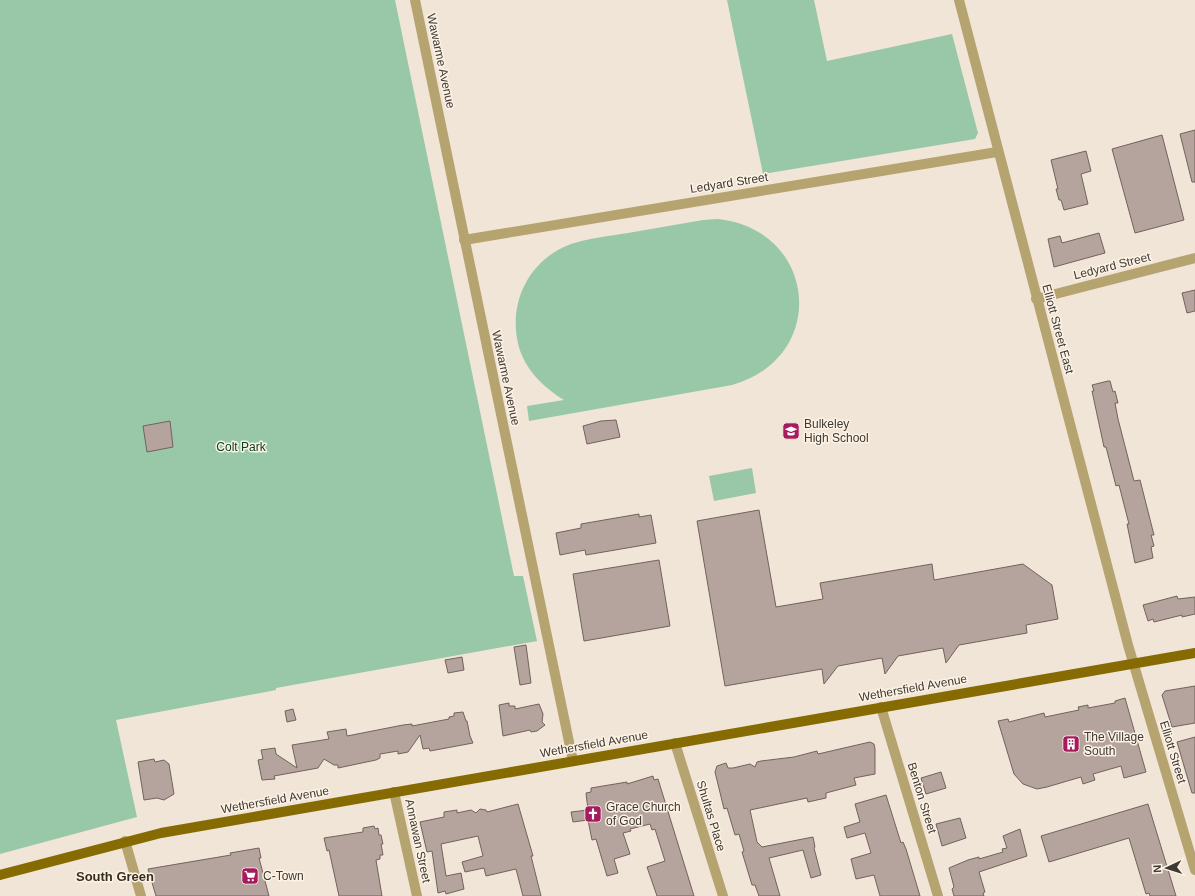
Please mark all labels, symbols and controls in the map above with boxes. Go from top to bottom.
street label: Wawarme Avenue [424,12,458,110]
street label: Ledyard Street [689,170,770,196]
street label: Ledyard Street [1072,250,1153,282]
street label: Elliott Street East [1039,283,1077,376]
street label: Wawarme Avenue [489,329,523,427]
place label: Bulkeley High School [804,417,869,445]
school or university icon: Bulkeley High School [781,421,801,441]
park label: Colt Park [216,440,267,454]
street label: Wethersfield Avenue [858,672,969,704]
street label: Elliott Street [1157,719,1189,786]
street label: Wethersfield Avenue [539,728,650,760]
place label: The Village South [1084,730,1144,758]
building icon: The Village South [1061,734,1081,754]
street label: Benton Street [905,761,940,836]
street label: Shultas Place [694,779,729,853]
street label: Wethersfield Avenue [220,784,331,816]
street label: Annawan Street [402,798,434,885]
place label: Grace Church of God [606,800,681,828]
church icon: Grace Church of God [583,804,603,824]
north arrow [1147,848,1187,888]
text: N [1151,864,1163,873]
supermarket icon: C-Town [240,866,260,886]
district label: South Green [76,869,154,884]
place label: C-Town [263,869,304,883]

